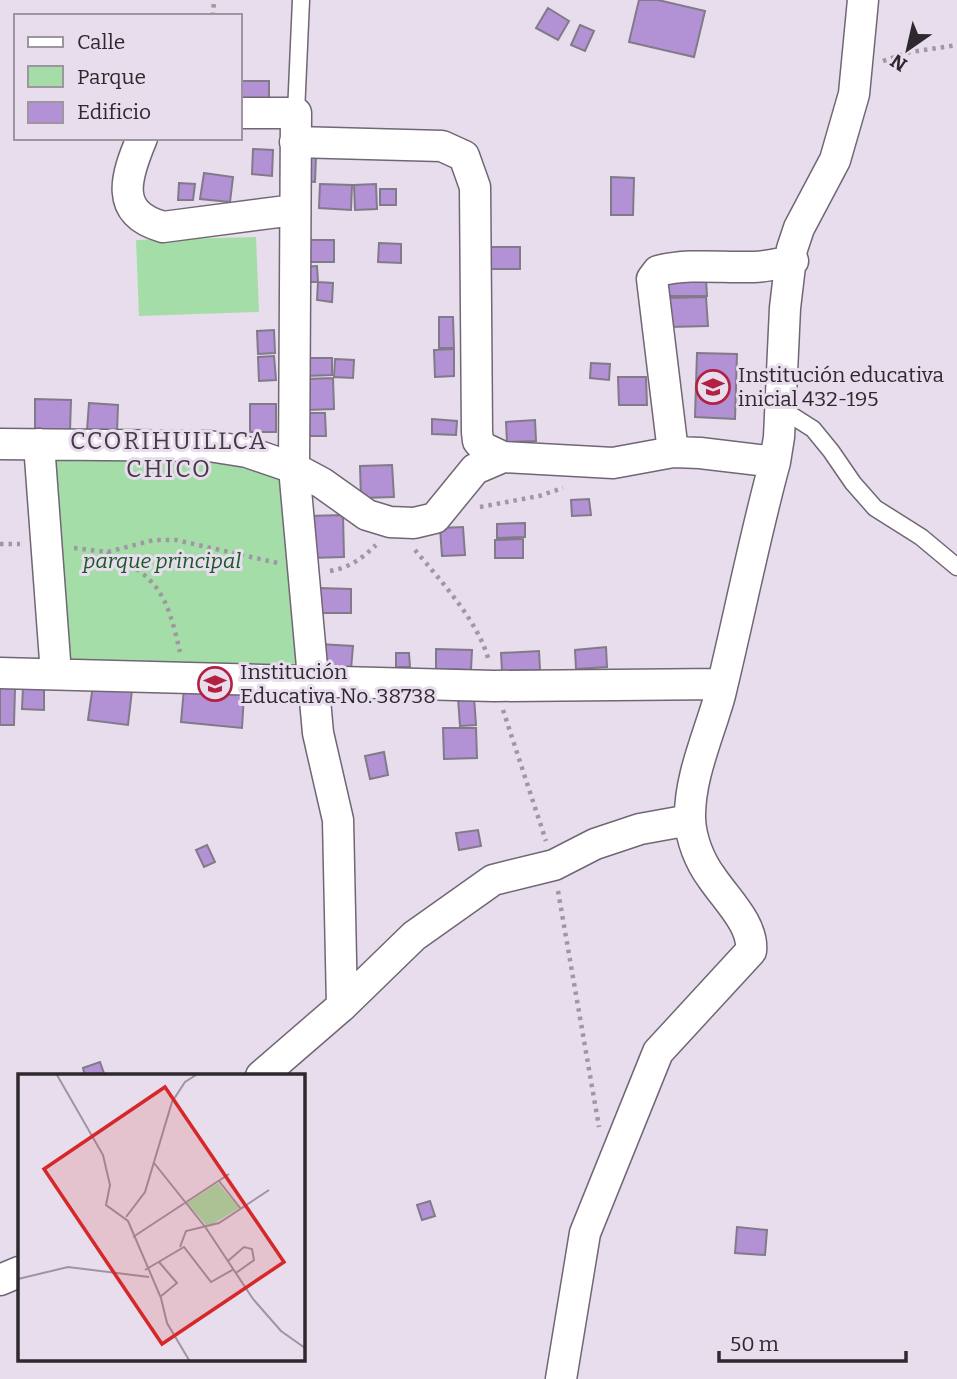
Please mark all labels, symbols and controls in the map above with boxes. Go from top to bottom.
legend [14,14,242,140]
north arrow [873,14,943,84]
text: Calle [77,29,125,55]
text: N [886,49,911,76]
text: Parque [77,64,146,90]
text: Edificio [77,99,151,125]
place label: Institución educativa inicial 432-195 [738,362,944,412]
school or university icon: Institución educativa inicial 432-195 [694,368,732,406]
district label: CCORIHUILLCA CHICO [70,427,268,483]
park label: parque principal [81,548,241,574]
place label: Institución Educativa No. 38738 [240,659,436,709]
school or university icon: Institución Educativa No. 38738 [196,665,234,703]
inset map [18,1074,304,1362]
scale bar [719,1320,906,1364]
text: 50 m [730,1331,779,1357]

